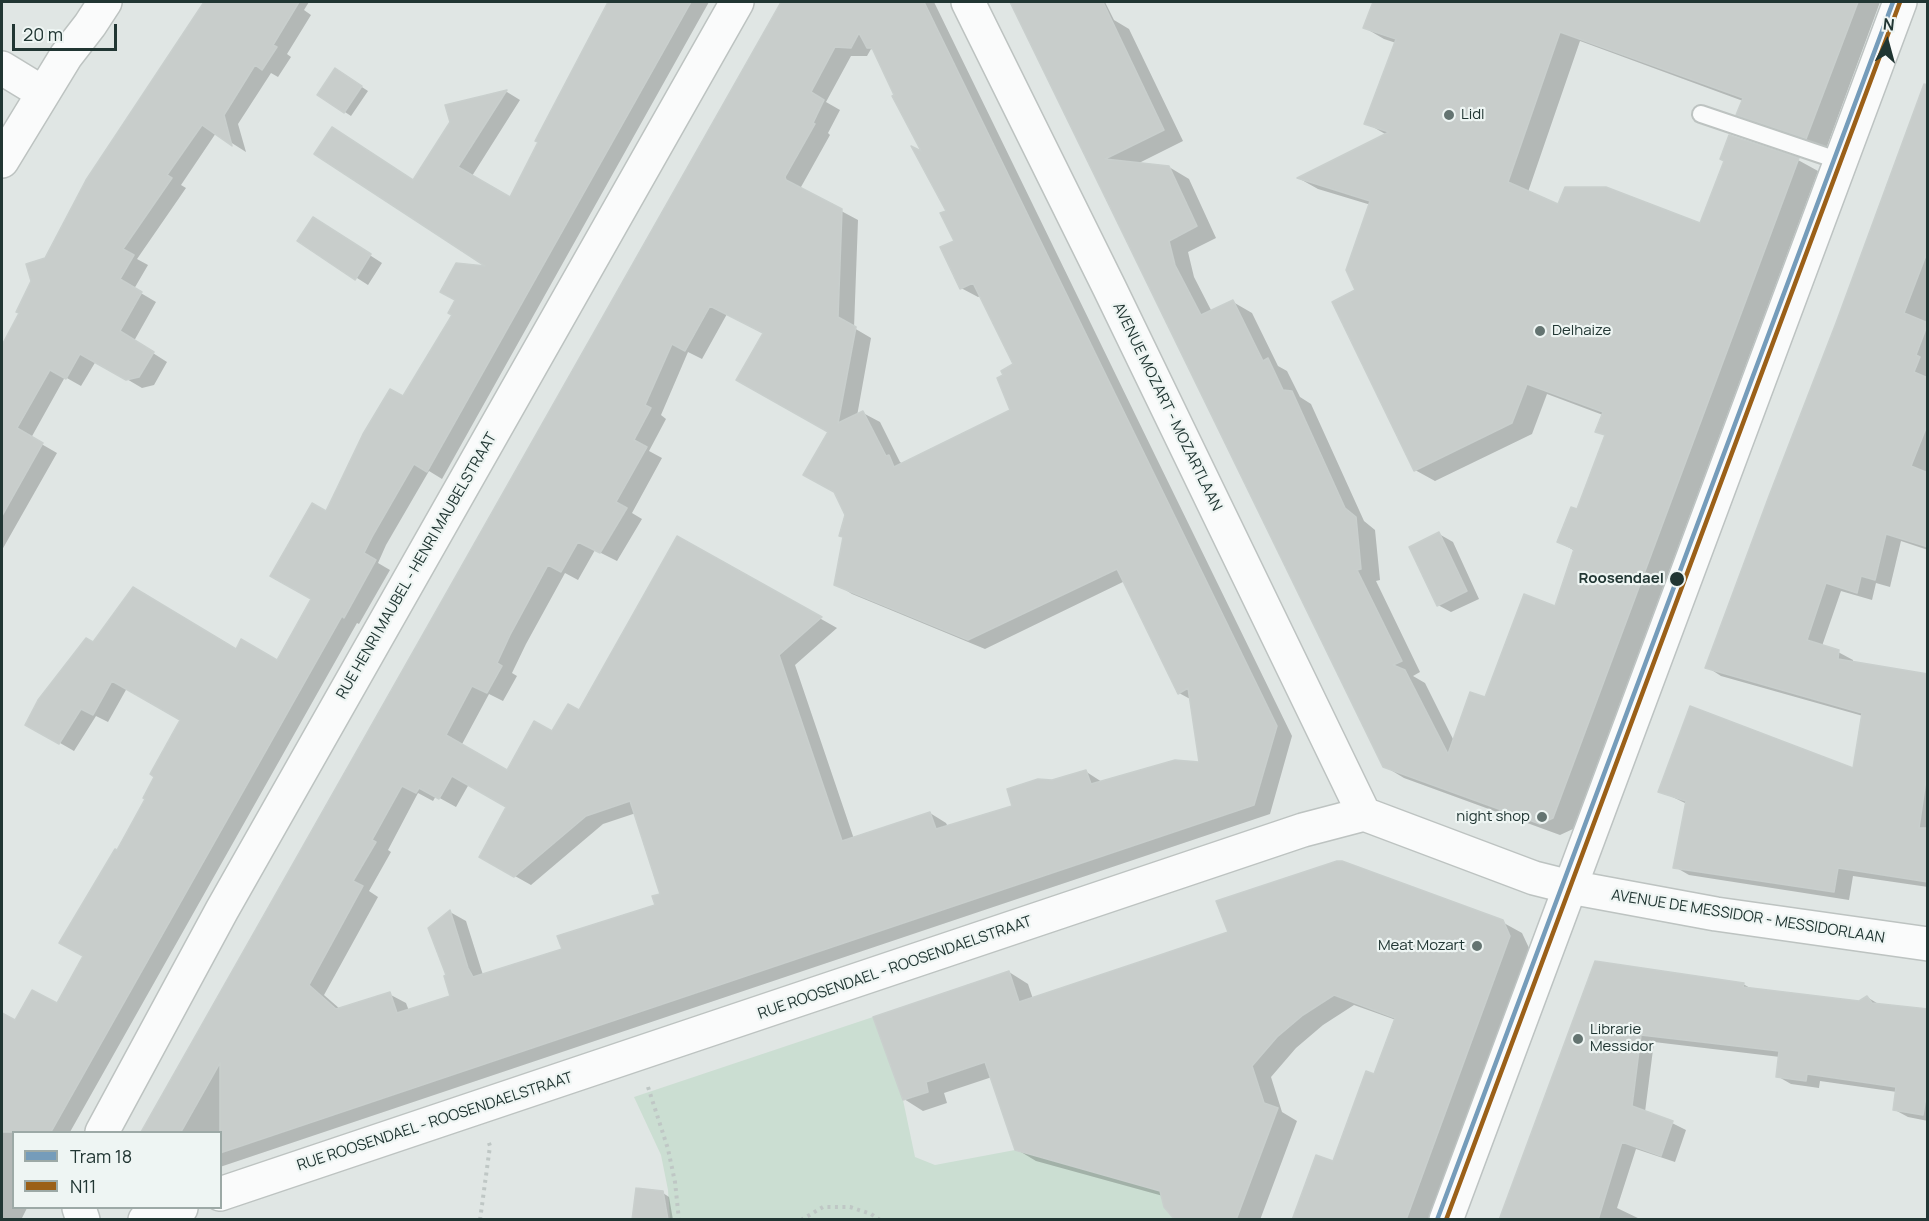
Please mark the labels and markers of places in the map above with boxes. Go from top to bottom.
place label: Lidl [1461,106,1485,124]
marker: Lidl [1442,108,1456,122]
place label: Delhaize [1552,322,1611,340]
marker: Delhaize [1533,324,1547,338]
place label: Roosendael [1578,570,1664,588]
marker: Roosendael [1668,570,1686,588]
place label: night shop [1456,808,1530,826]
marker: night shop [1535,810,1549,824]
place label: Meat Mozart [1378,937,1465,955]
marker: Meat Mozart [1470,939,1484,953]
place label: Librarie Messidor [1590,1021,1654,1056]
marker: Librarie Messidor [1571,1032,1585,1046]

